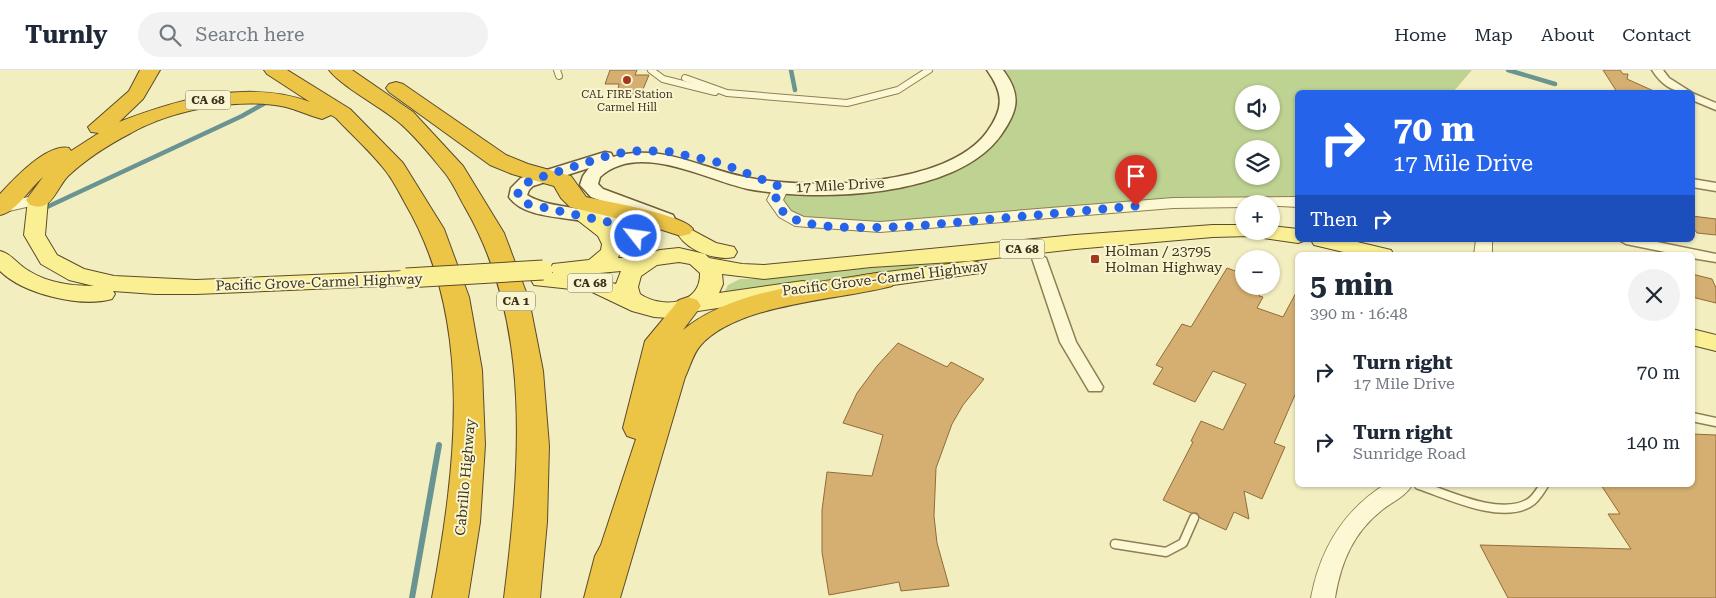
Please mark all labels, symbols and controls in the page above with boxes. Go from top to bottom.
search box [138,12,488,57]
text: Turnly [25,21,108,49]
icon: search [156,21,184,49]
text: Search here [196,23,304,46]
text: Home [1394,24,1446,45]
text: Map [1474,24,1513,45]
text: About [1541,24,1594,45]
text: Contact [1622,24,1691,45]
marker: CAL FIRE Station Carmel Hill [621,74,633,86]
map controls [1235,85,1280,295]
button: sound [1235,85,1280,130]
place label: CAL FIRE Station Carmel Hill [581,88,673,114]
road number: CA 68 [186,90,230,110]
text: 70 m [1393,109,1475,150]
icon: right [1310,110,1375,175]
button: layers [1235,140,1280,185]
text: 17 Mile Drive [1393,151,1533,176]
pin [1115,155,1157,206]
icon: arrive [1122,162,1150,190]
street label: 17 Mile Drive [795,175,885,195]
button: + [1235,195,1280,240]
icon: right [1368,205,1396,233]
text: Then [1310,208,1358,231]
position arrow [609,209,661,261]
road number: CA 68 [1000,240,1044,258]
place label: Holman / 23795 Holman Highway [1105,243,1223,275]
button: − [1235,250,1280,295]
marker: Holman / 23795 Holman Highway [1089,253,1101,265]
street label: Pacific Grove-Carmel Highway [781,257,990,299]
text: 5 min [1310,267,1393,302]
button: close [1628,269,1680,321]
street label: Pacific Grove-Carmel Highway [215,270,424,294]
road number: CA 68 [568,274,612,292]
road number: CA 1 [497,292,535,310]
text: 390 m · 16:48 [1310,304,1408,323]
text: Turn right [1353,351,1453,374]
icon: right [1310,358,1338,386]
text: 70 m [1637,361,1680,384]
text: 17 Mile Drive [1353,374,1455,393]
street label: Cabrillo Highway [452,417,478,536]
text: Turn right [1353,421,1453,444]
icon: right [1310,428,1338,456]
text: 140 m [1626,431,1680,454]
text: Sunridge Road [1353,444,1466,463]

